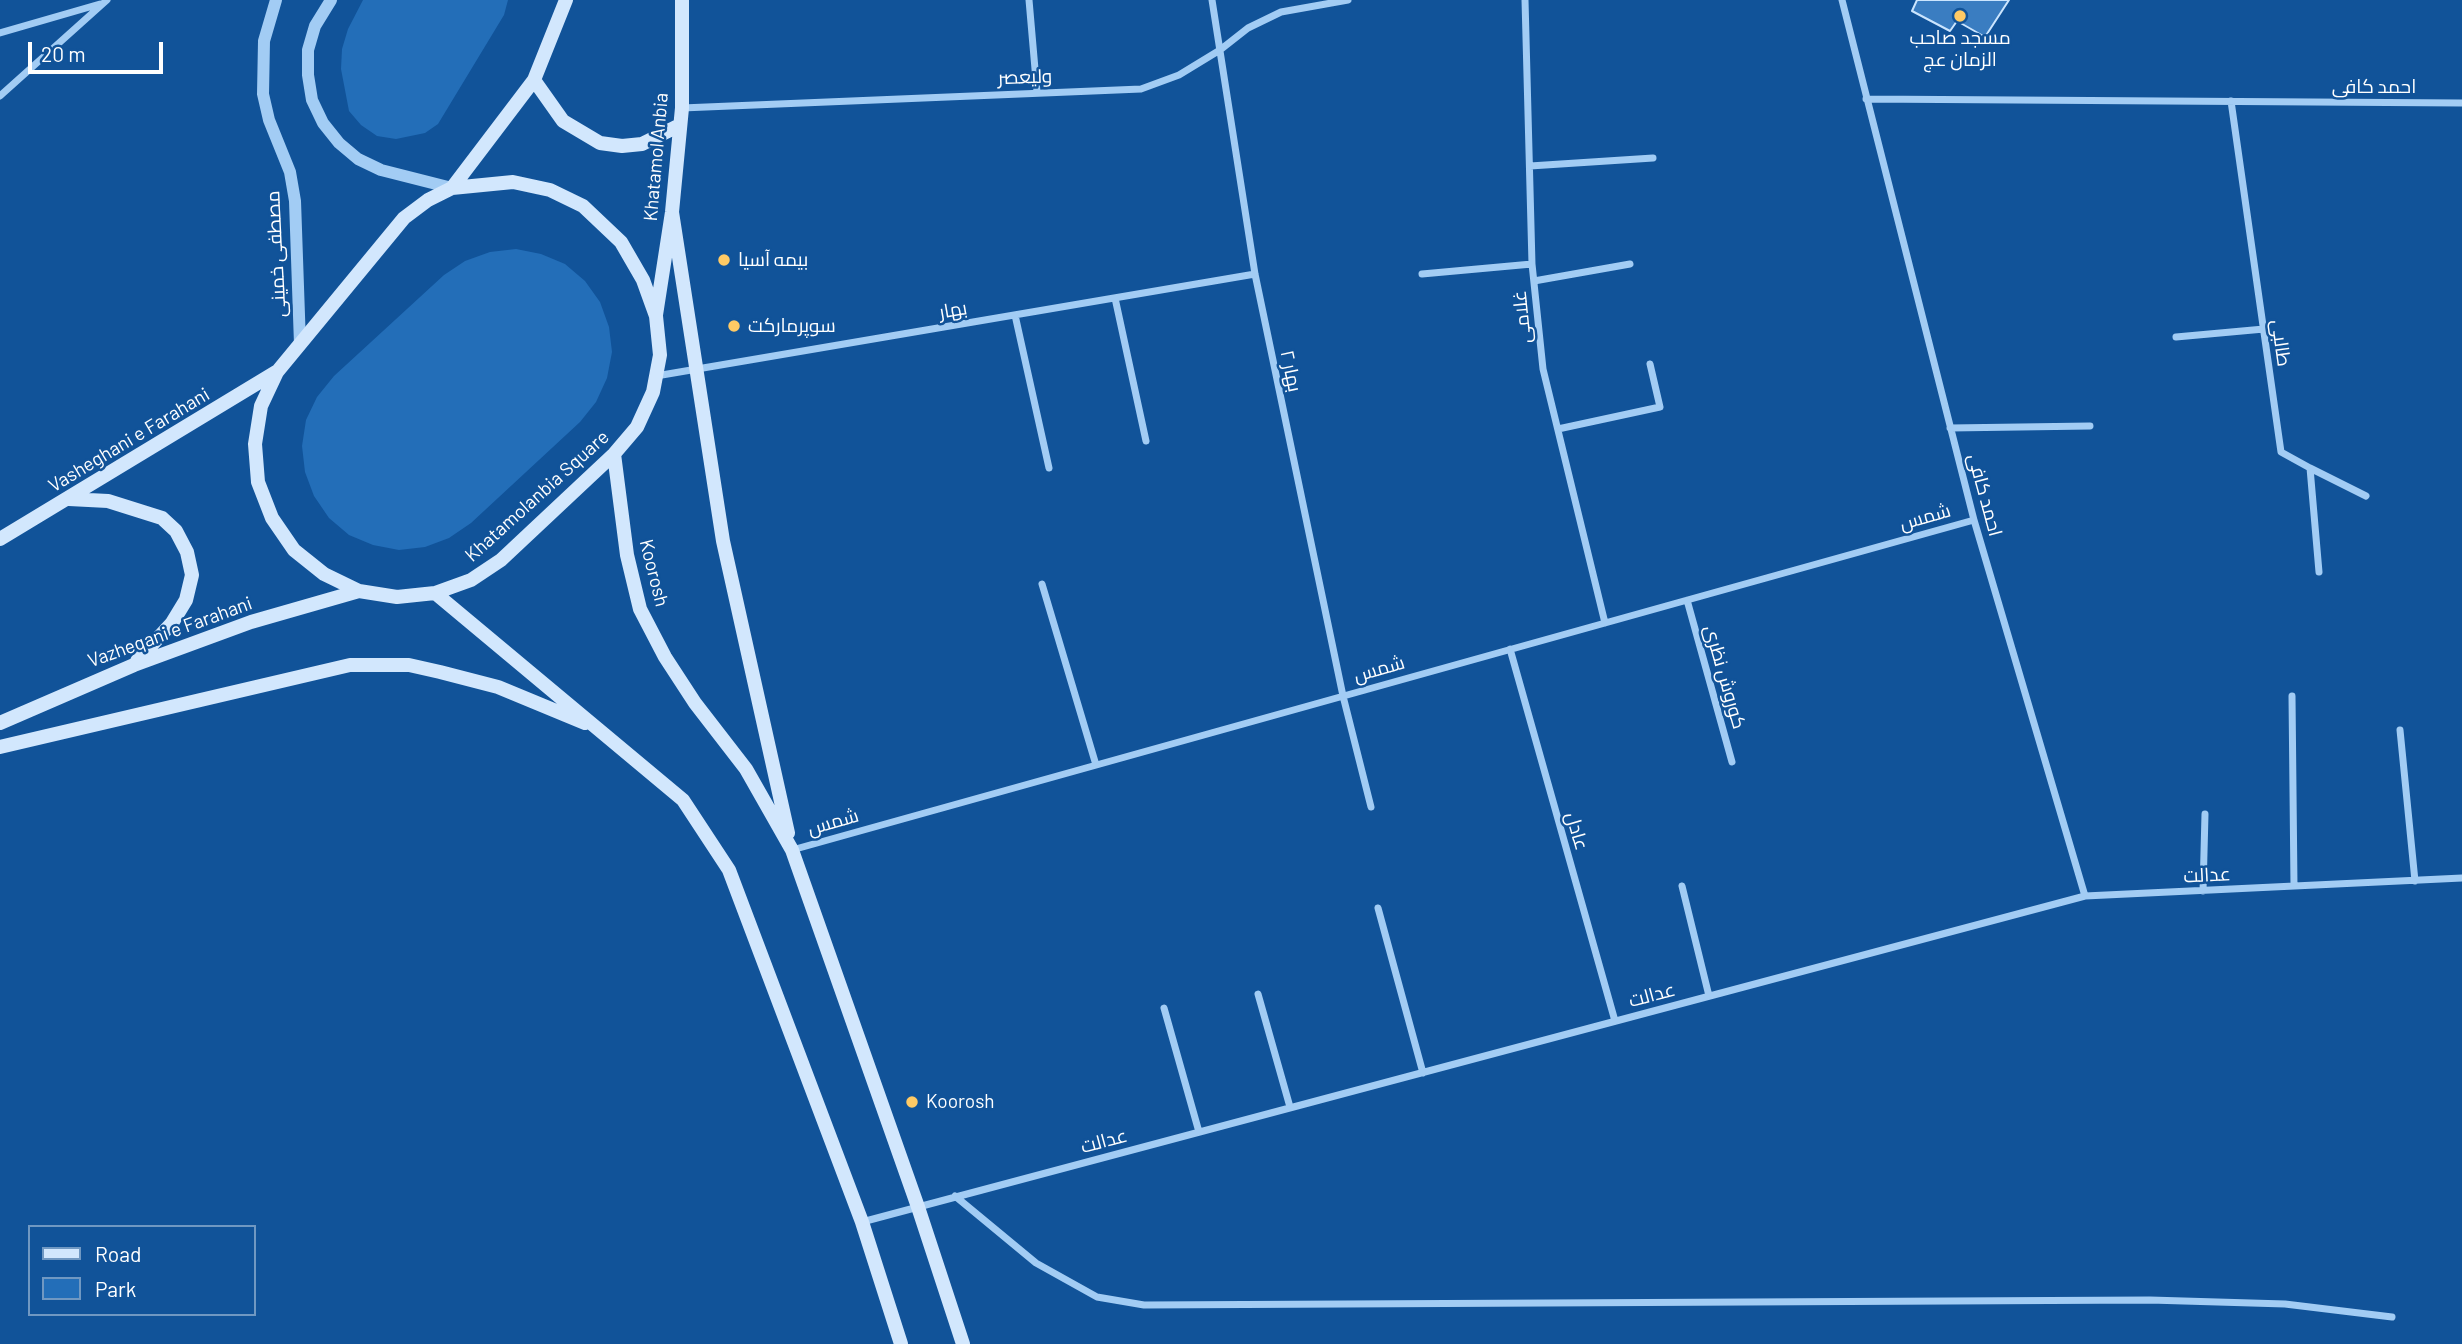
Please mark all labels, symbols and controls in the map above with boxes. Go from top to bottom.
marker: مسجد صاحب الزمان عج [1952,8,1968,24]
place label: مسجد صاحب الزمان عج [1909,27,2011,71]
scale bar [32,28,166,72]
text: 20 m [41,41,86,66]
street label: ولیعصر [997,65,1053,89]
street label: احمد کافی [2332,76,2416,98]
street label: Khatamol Anbia [639,92,673,222]
street label: مصطفی خمینی [261,190,291,318]
place label: بیمه آسیا [738,249,808,271]
marker: بیمه آسیا [716,252,732,268]
street label: غلامی [1508,289,1536,345]
street label: بهار [937,296,969,324]
place label: سوپرمارکت [748,315,836,337]
marker: سوپرمارکت [726,318,742,334]
street label: طالبی [2266,318,2296,368]
street label: بهار ۲ [1275,348,1307,394]
street label: Vasheghani e Farahani [44,383,214,497]
street label: Khatamolanbia Square [460,425,614,567]
street label: احمد کافی [1963,451,2007,539]
street label: شمس [1897,499,1953,535]
street label: Koorosh [635,537,673,609]
street label: Vazheqani e Farahani [85,592,255,672]
street label: کوروش نظری [1699,622,1751,732]
street label: شمس [1351,651,1407,687]
street label: شمس [805,804,861,840]
street label: عادل [1561,809,1593,853]
street label: عدالت [2183,862,2231,888]
street label: عدالت [1626,978,1678,1012]
place label: Koorosh [926,1091,995,1113]
marker: Koorosh [904,1094,920,1110]
street label: عدالت [1078,1124,1130,1158]
legend [28,1225,256,1316]
text: Road [95,1241,141,1266]
text: Park [95,1276,136,1301]

